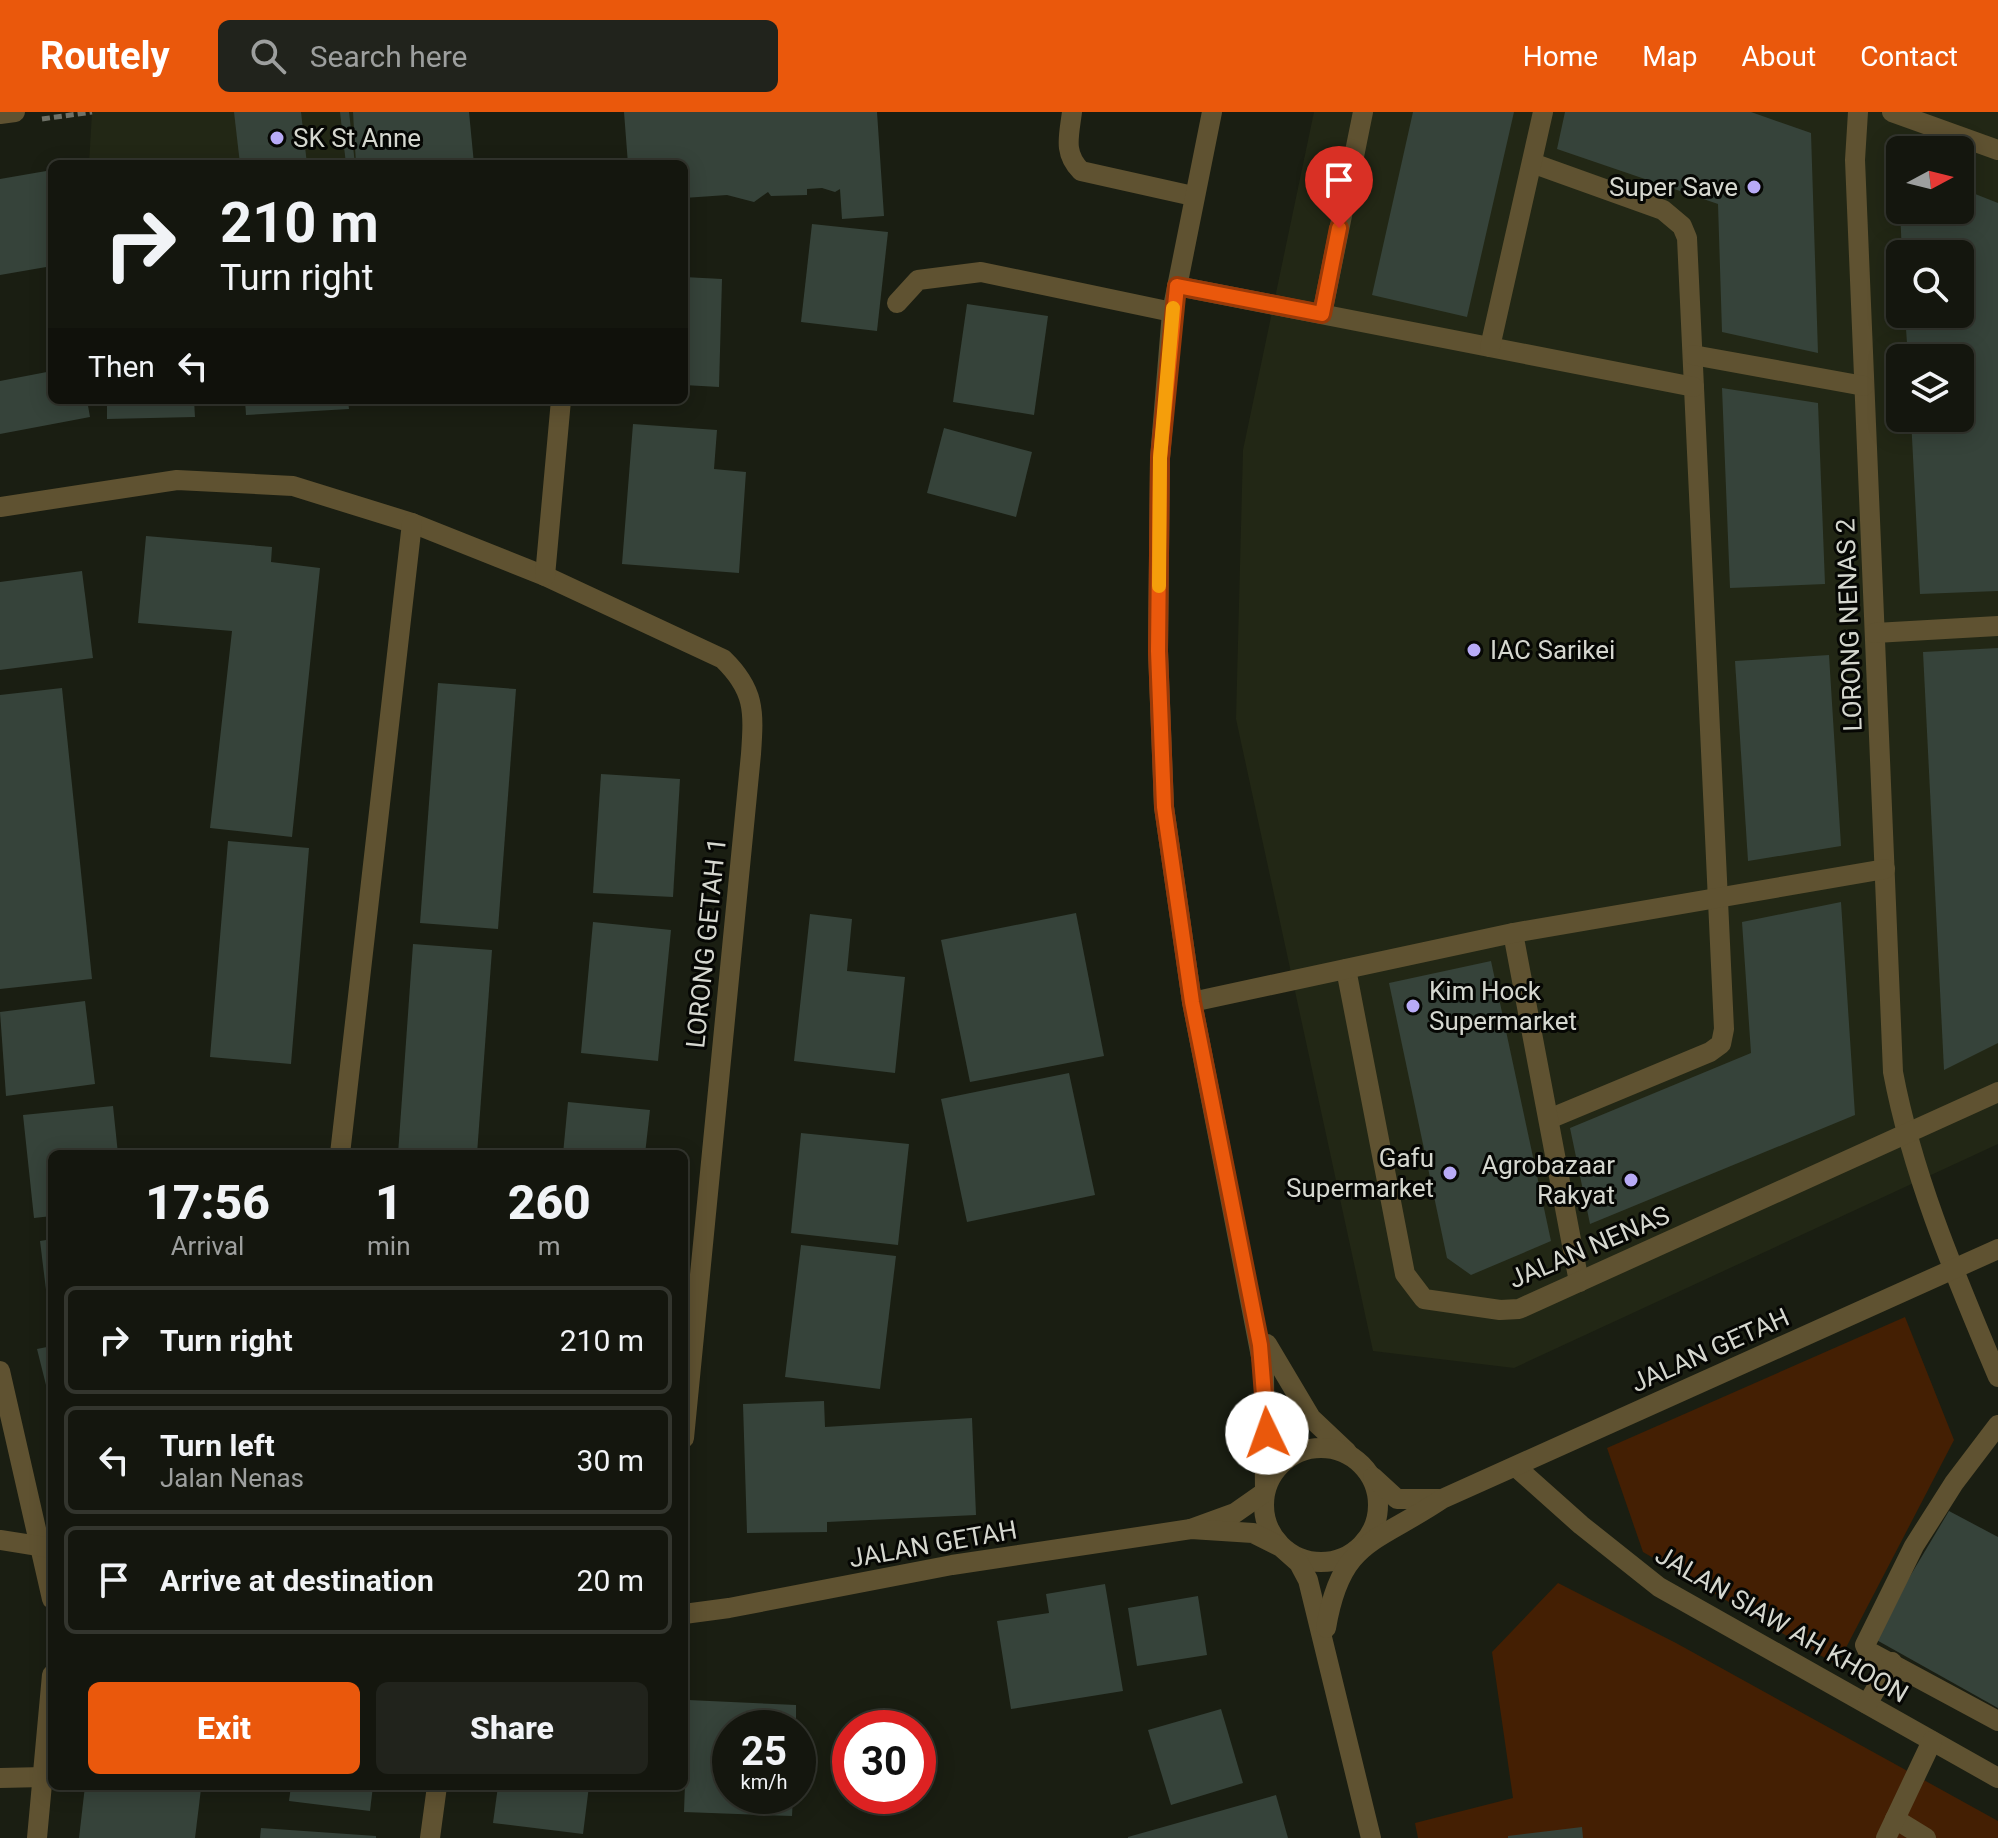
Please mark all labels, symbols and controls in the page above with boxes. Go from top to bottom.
search box [218,20,778,92]
text: Routely [40,34,170,78]
icon: search [246,34,290,78]
text: Search here [310,39,467,74]
text: Home [1523,40,1598,73]
text: Map [1642,40,1698,73]
text: About [1742,40,1816,73]
text: Contact [1860,40,1958,73]
place label: SK St Anne [293,123,421,153]
marker: SK St Anne [268,129,286,147]
north arrow [1886,136,1974,224]
map controls [1886,136,1974,432]
pin [1305,146,1373,228]
icon: arrive [1317,158,1361,202]
place label: Super Save [1609,172,1738,202]
marker: Super Save [1745,178,1763,196]
text: 210 m [220,190,379,256]
icon: right [88,192,192,296]
button: search [1886,240,1974,328]
text: Turn right [220,257,373,299]
icon: left [171,344,215,388]
button: layers [1886,344,1974,432]
text: Then [88,349,155,384]
street label: LORONG NENAS 2 [1830,518,1868,732]
place label: IAC Sarikei [1490,635,1615,665]
marker: IAC Sarikei [1465,641,1483,659]
street label: LORONG GETAH 1 [680,836,732,1050]
place label: Kim Hock Supermarket [1429,976,1577,1036]
marker: Kim Hock Supermarket [1404,997,1422,1015]
place label: Gafu Supermarket [1286,1143,1434,1203]
place label: Agrobazaar Rakyat [1481,1150,1615,1210]
marker: Gafu Supermarket [1441,1164,1459,1182]
marker: Agrobazaar Rakyat [1622,1171,1640,1189]
text: 17:56 [145,1174,270,1231]
text: 1 [375,1174,403,1231]
text: 260 [508,1174,591,1231]
street label: JALAN NENAS [1504,1200,1674,1294]
text: Arrival [171,1231,244,1261]
text: min [367,1231,411,1261]
text: m [538,1231,561,1261]
street label: JALAN GETAH [1626,1302,1794,1398]
icon: right [92,1318,136,1362]
text: Turn right [160,1323,293,1358]
text: 210 m [560,1323,644,1358]
position arrow [1225,1391,1309,1475]
text: Turn left [160,1428,275,1463]
icon: left [92,1438,136,1482]
text: 30 m [577,1443,644,1478]
text: Jalan Nenas [160,1463,304,1493]
street label: JALAN GETAH [847,1514,1019,1574]
street label: JALAN SIAW AH KHOON [1650,1539,1914,1709]
icon: arrive [92,1558,136,1602]
text: Arrive at destination [160,1563,434,1598]
text: 20 m [577,1563,644,1598]
button: Exit [88,1682,360,1774]
button: Share [376,1682,648,1774]
speed limit sign: 30 [832,1710,936,1814]
text: 25 [741,1728,787,1775]
text: km/h [741,1770,787,1794]

